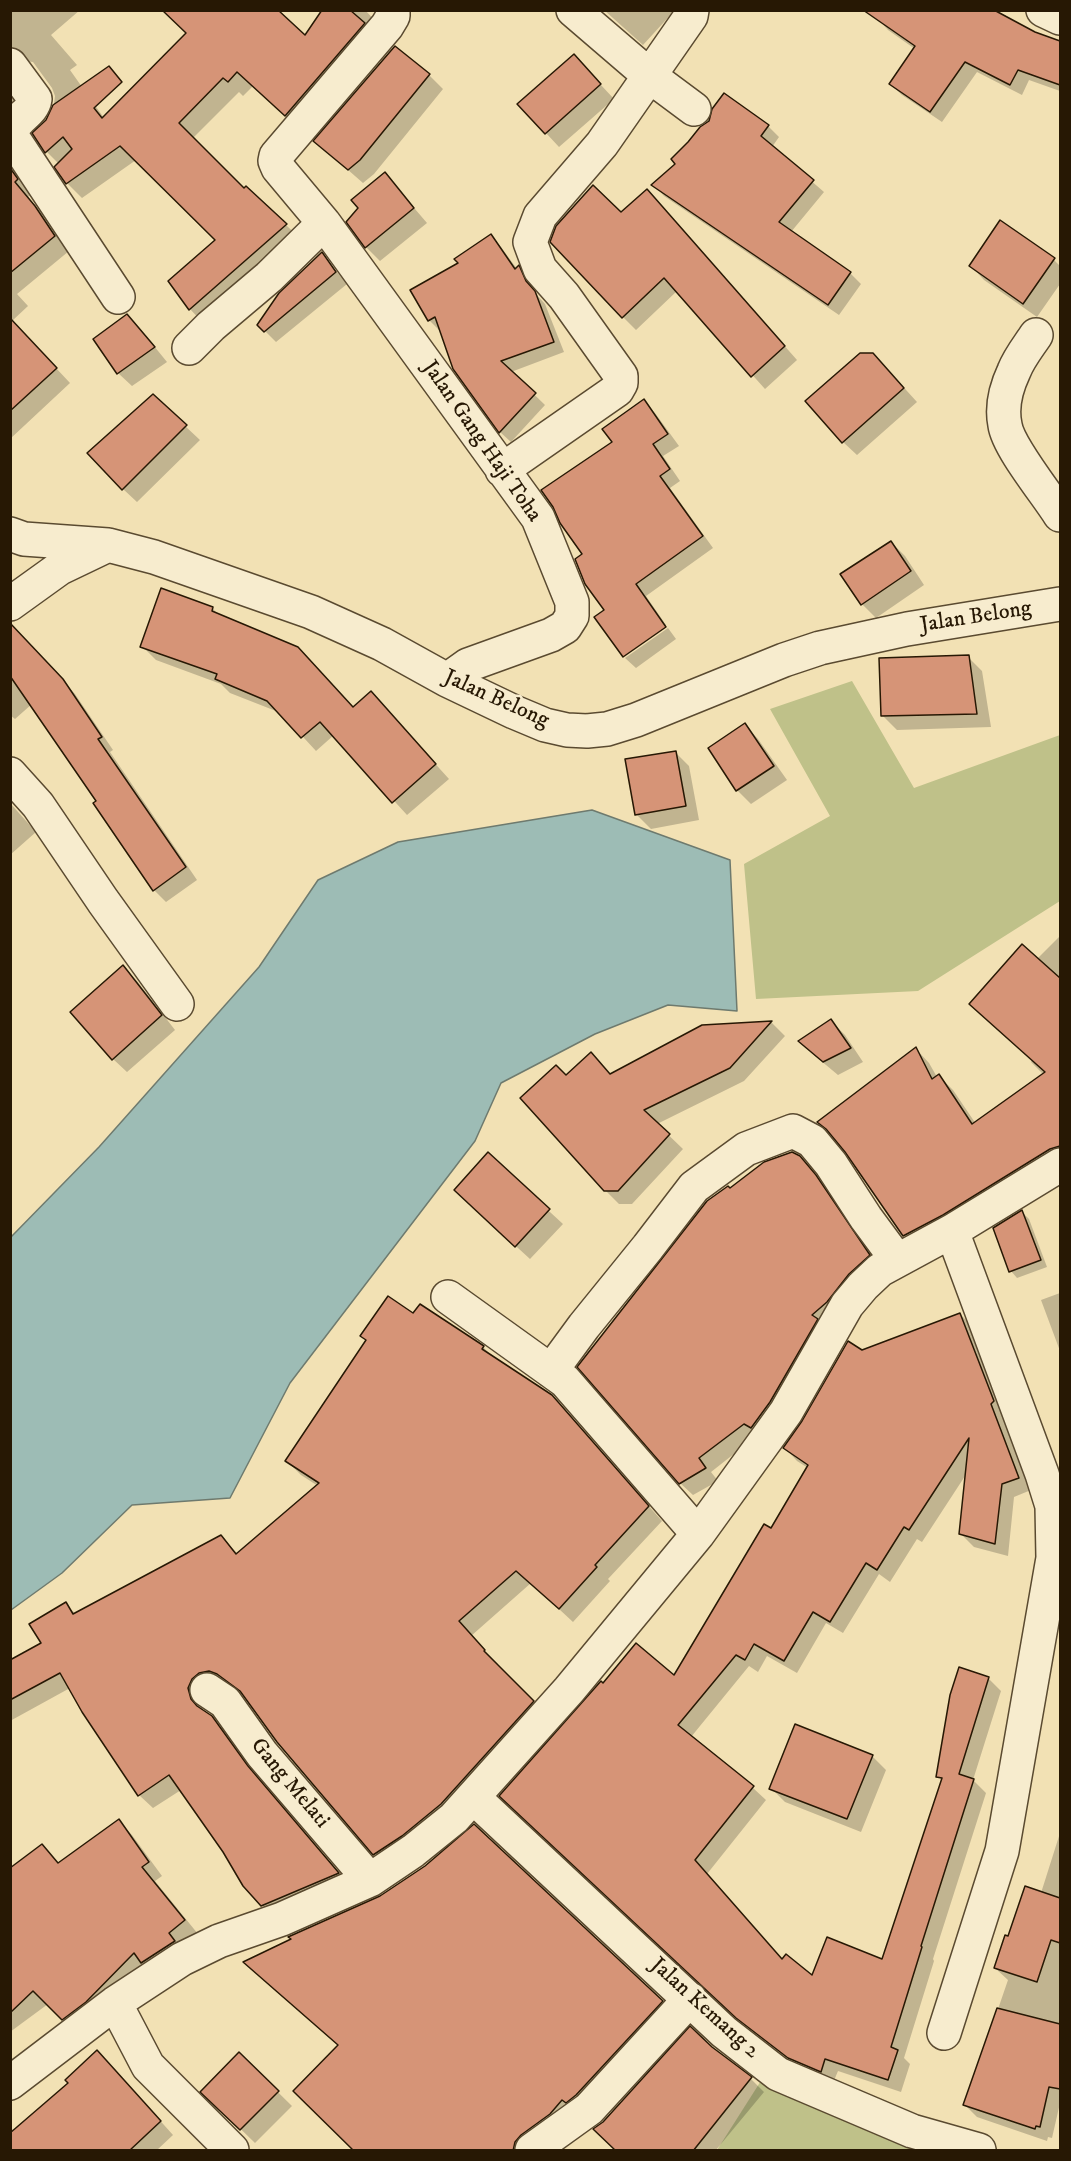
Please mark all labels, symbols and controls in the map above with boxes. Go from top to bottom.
street label: Jalan Gang Haji Toha [415,356,547,528]
street label: Jalan Belong [918,596,1034,640]
street label: Jalan Belong [439,665,553,735]
street label: Gang Melati [244,1734,334,1834]
street label: Jalan Kemang 2 [644,1953,764,2065]

